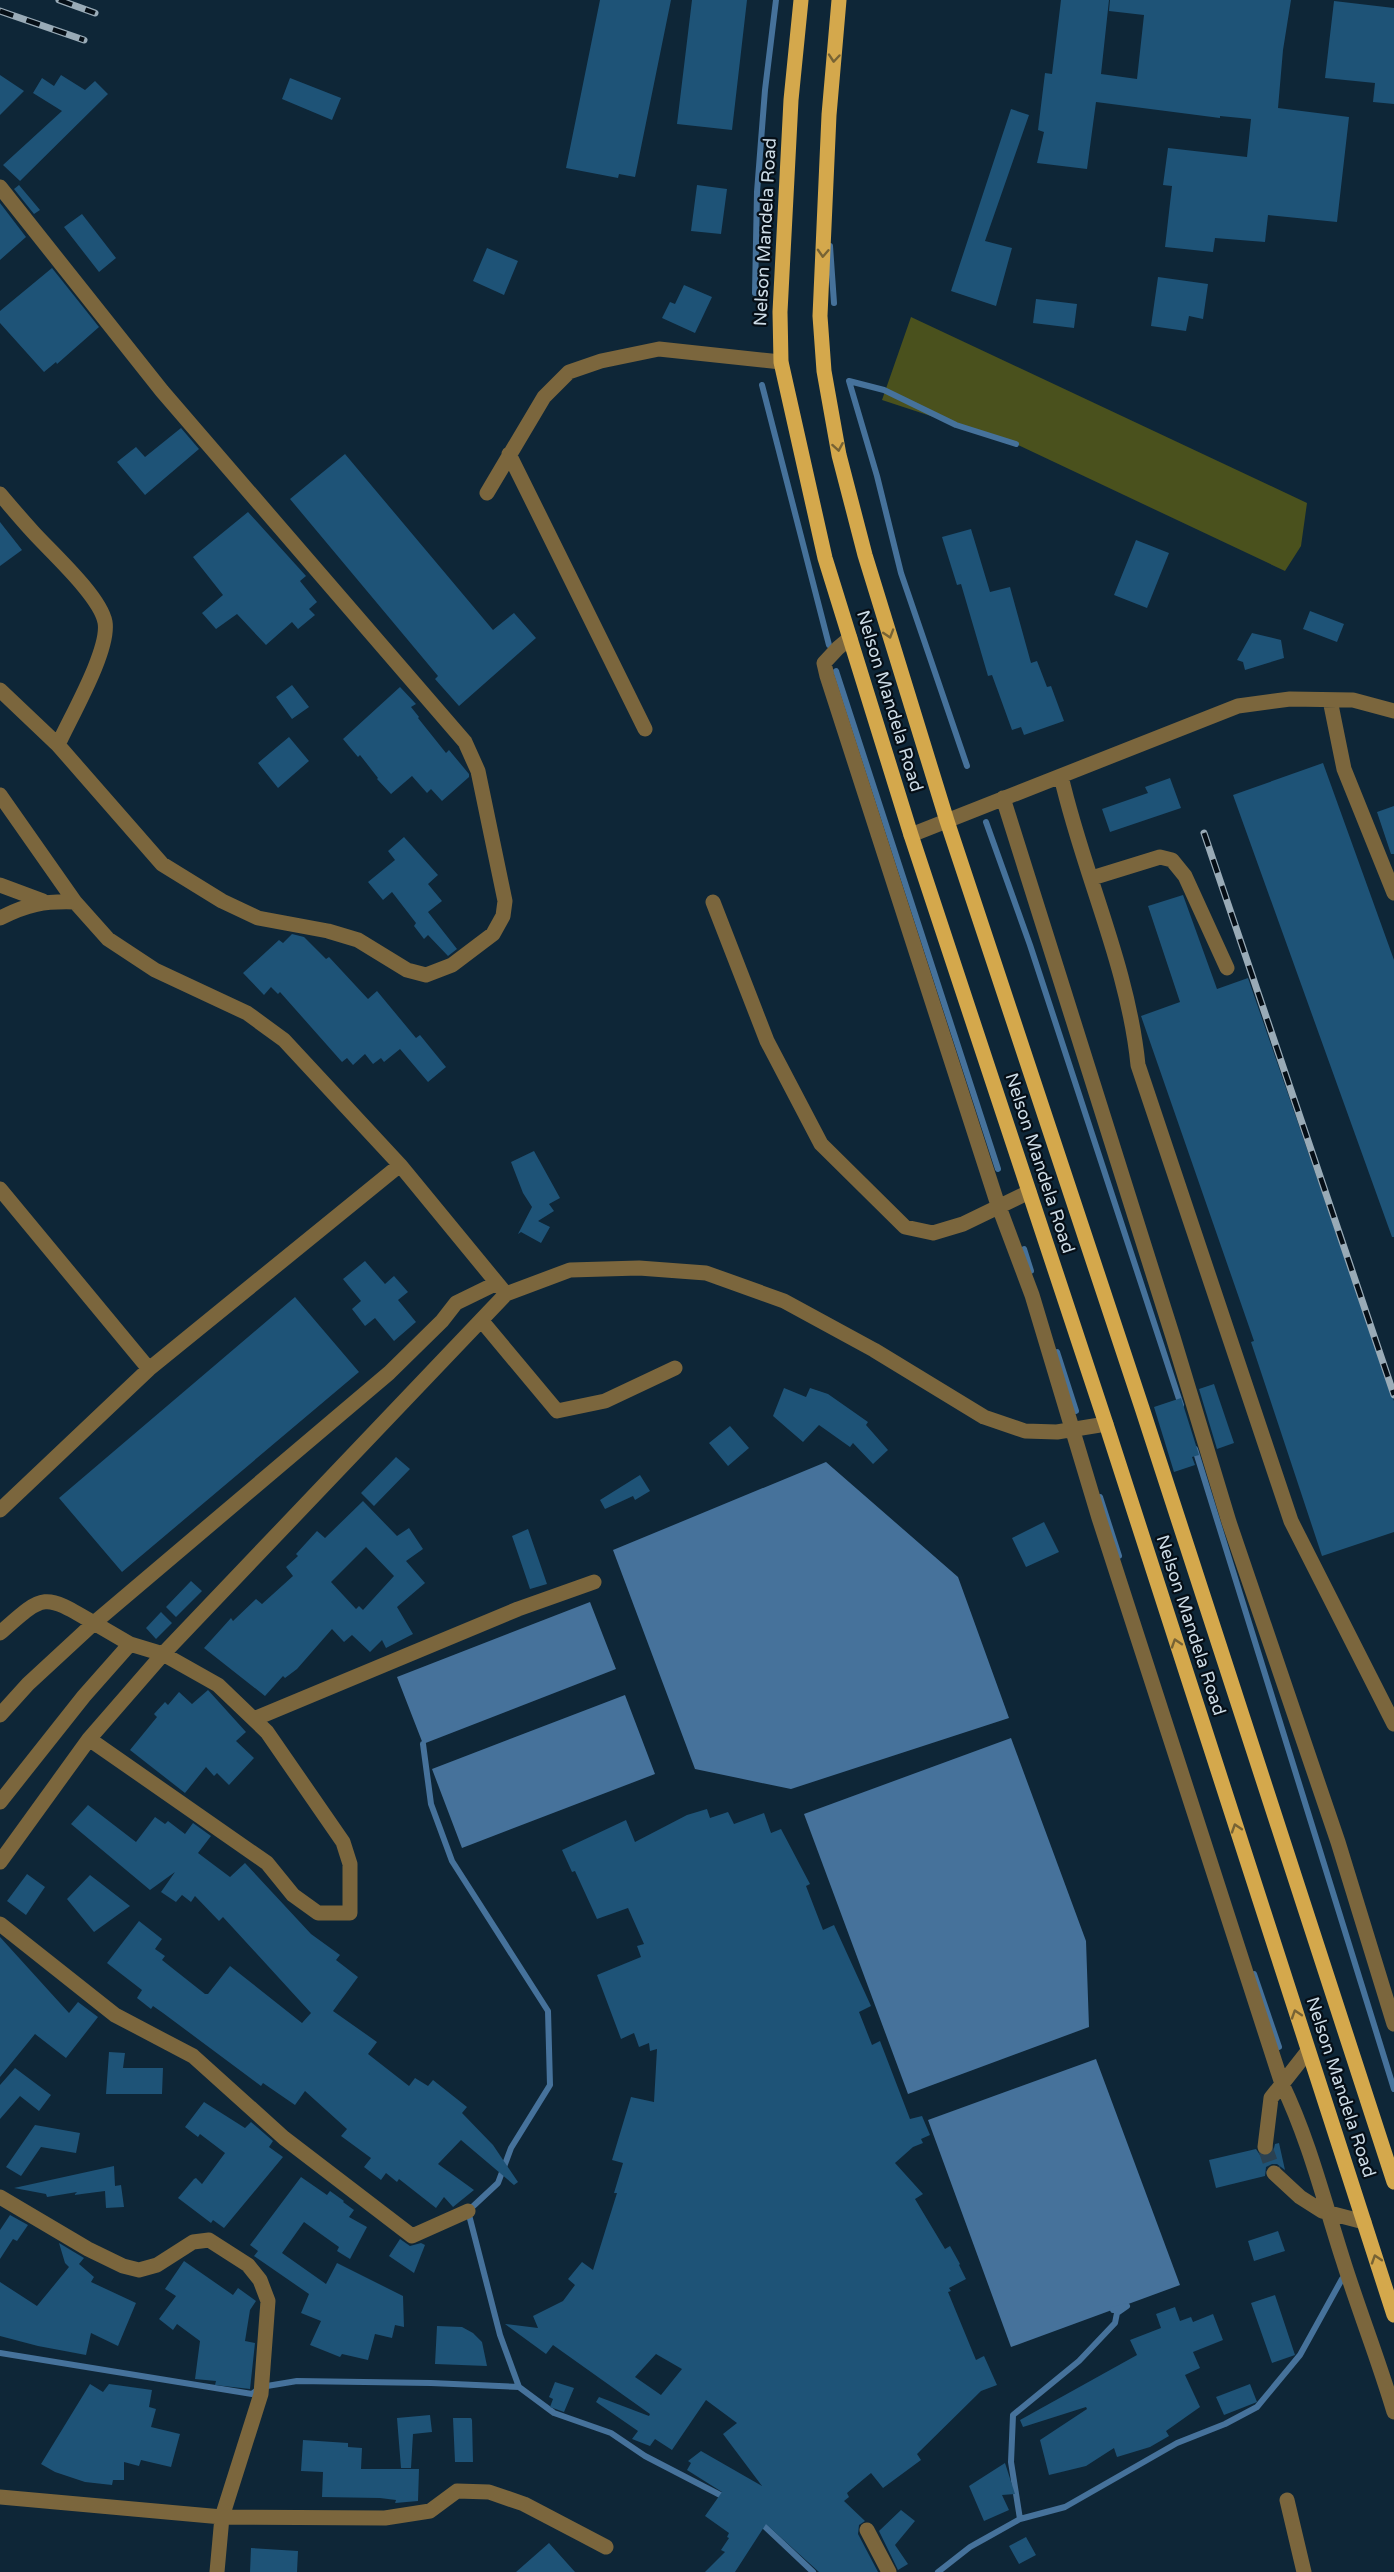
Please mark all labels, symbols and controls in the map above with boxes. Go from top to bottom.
one-way arrow [828,54,841,63]
street label: Nelson Mandela Road [749,137,781,327]
one-way arrow [816,248,829,257]
one-way arrow [831,442,843,451]
street label: Nelson Mandela Road [852,608,928,794]
one-way arrow [882,628,894,639]
street label: Nelson Mandela Road [1000,1070,1080,1256]
street label: Nelson Mandela Road [1151,1532,1231,1718]
one-way arrow [1171,1638,1184,1649]
one-way arrow [1231,1823,1244,1834]
street label: Nelson Mandela Road [1301,1994,1381,2180]
one-way arrow [1291,2009,1304,2020]
one-way arrow [1371,2254,1383,2265]

